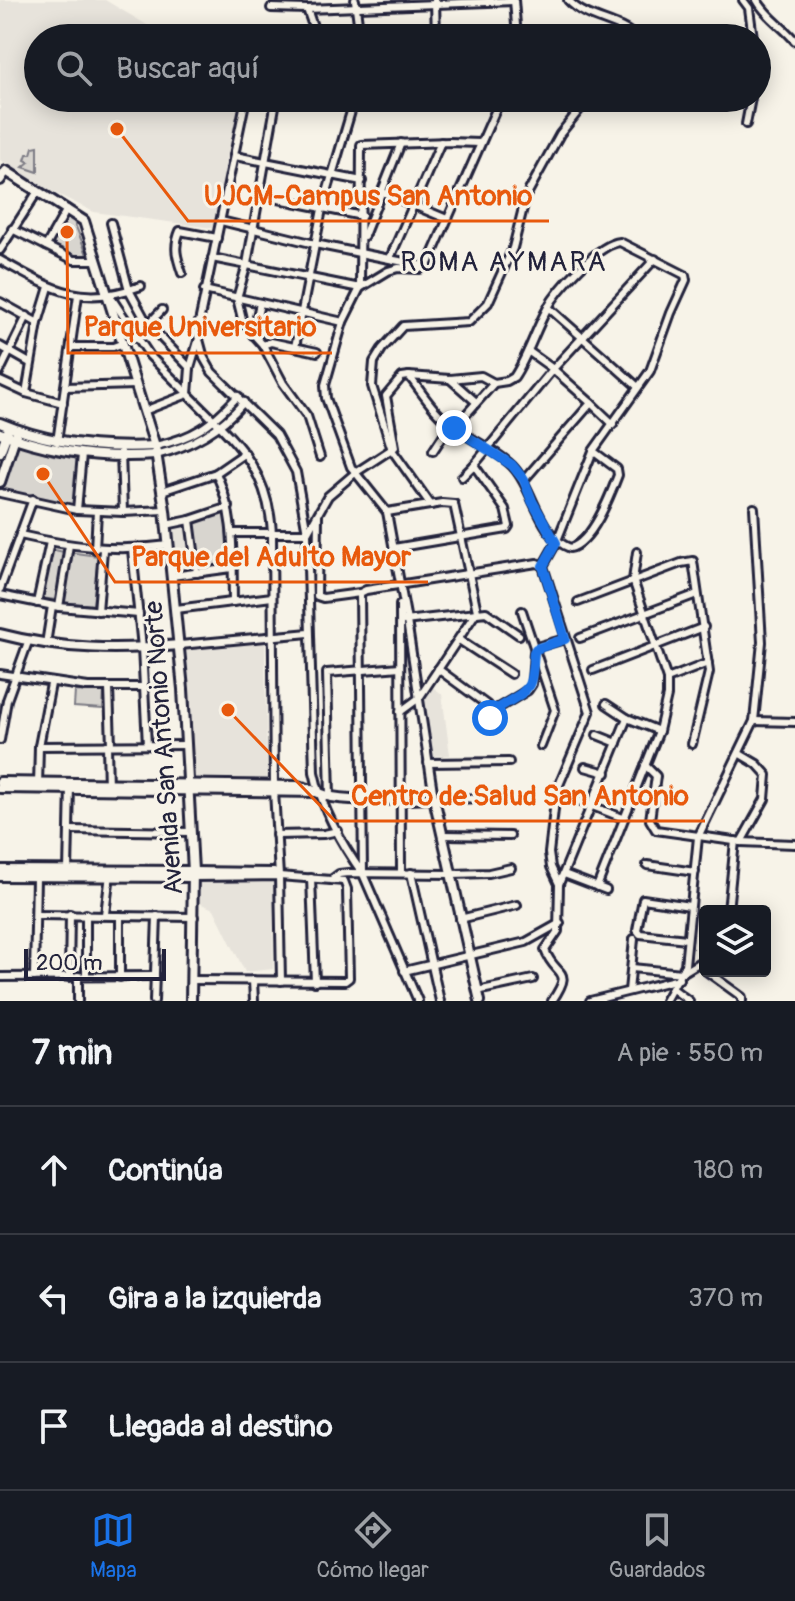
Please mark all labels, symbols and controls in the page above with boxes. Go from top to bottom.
search box [24,24,771,112]
icon: search [52,46,96,90]
text: Buscar aquí [116,50,259,87]
callout: UJCM-Campus San Antonio [188,169,549,221]
text: UJCM-Campus San Antonio [204,179,532,214]
district label: ROMA AYMARA [400,245,608,280]
callout: Parque Universitario [68,301,332,353]
text: Parque Universitario [84,310,316,345]
route end [436,410,472,446]
callout: Parque del Adulto Mayor [115,530,428,582]
text: Parque del Adulto Mayor [131,540,412,575]
street label: Avenida San Antonio Norte [138,600,190,896]
route start [472,700,508,736]
callout: Centro de Salud San Antonio [335,769,705,821]
text: Centro de Salud San Antonio [351,779,689,814]
map controls [699,905,771,977]
button: layers [699,905,771,977]
scale bar [24,945,166,981]
text: 200 m [36,949,103,977]
text: 7 min [32,1032,113,1075]
text: A pie · 550 m [616,1037,763,1069]
icon: ahead [32,1148,76,1192]
text: Continúa [108,1152,223,1189]
text: 180 m [693,1154,763,1186]
icon: left [32,1276,76,1320]
text: Gira a la izquierda [108,1280,321,1317]
text: 370 m [688,1282,763,1314]
icon: arrive [32,1404,76,1448]
text: Llegada al destino [108,1408,333,1445]
tab: Mapa [90,1508,137,1584]
tab: Cómo llegar [317,1508,429,1584]
tab: Guardados [609,1508,705,1584]

